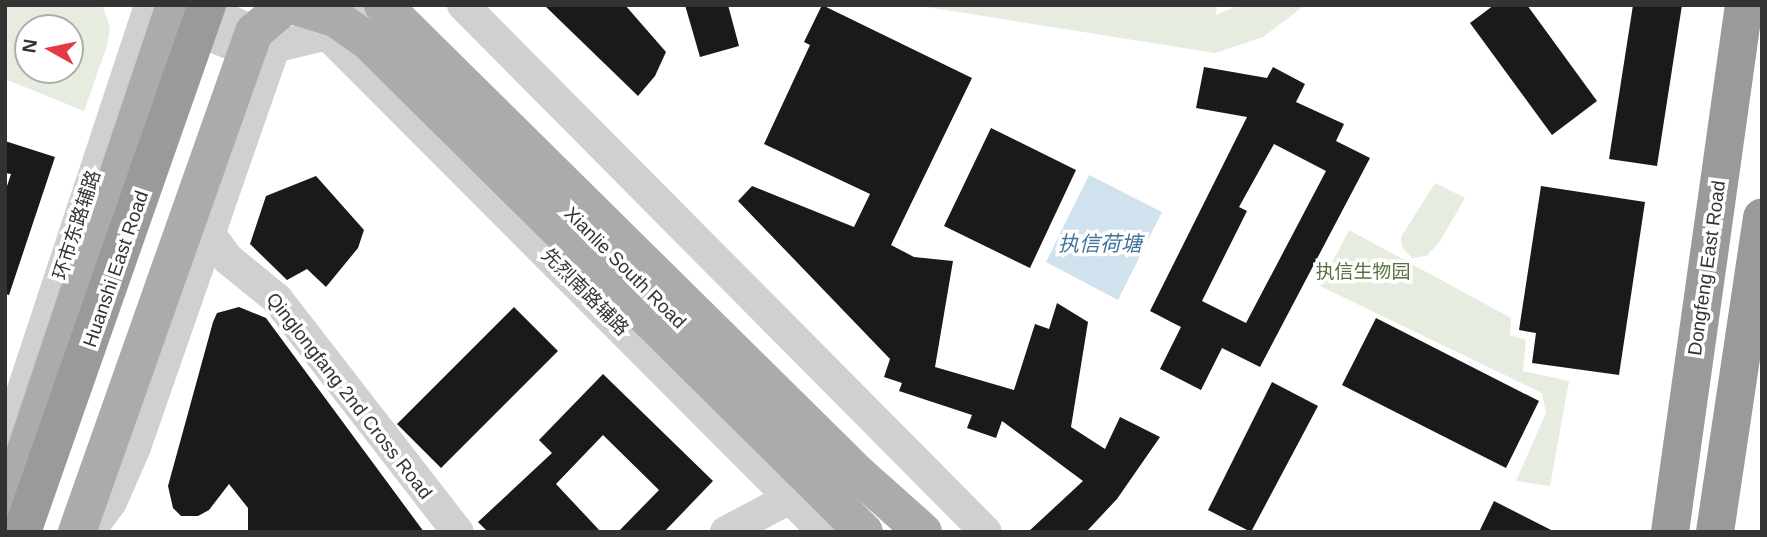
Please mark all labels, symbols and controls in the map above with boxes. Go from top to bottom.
north arrow [14,14,84,84]
text: N [18,38,41,54]
street label: 环市东路辅路 [49,167,105,283]
street label: Dongfeng East Road [1683,179,1731,357]
street label: Huanshi East Road [79,188,153,350]
street label: Xianlie South Road [559,202,691,334]
water label: 执信荷塘 [1058,231,1142,257]
street label: 先烈南路辅路 [537,244,633,340]
park label: 执信生物园 [1316,261,1410,283]
street label: Qinglongfang 2nd Cross Road [261,288,437,504]

